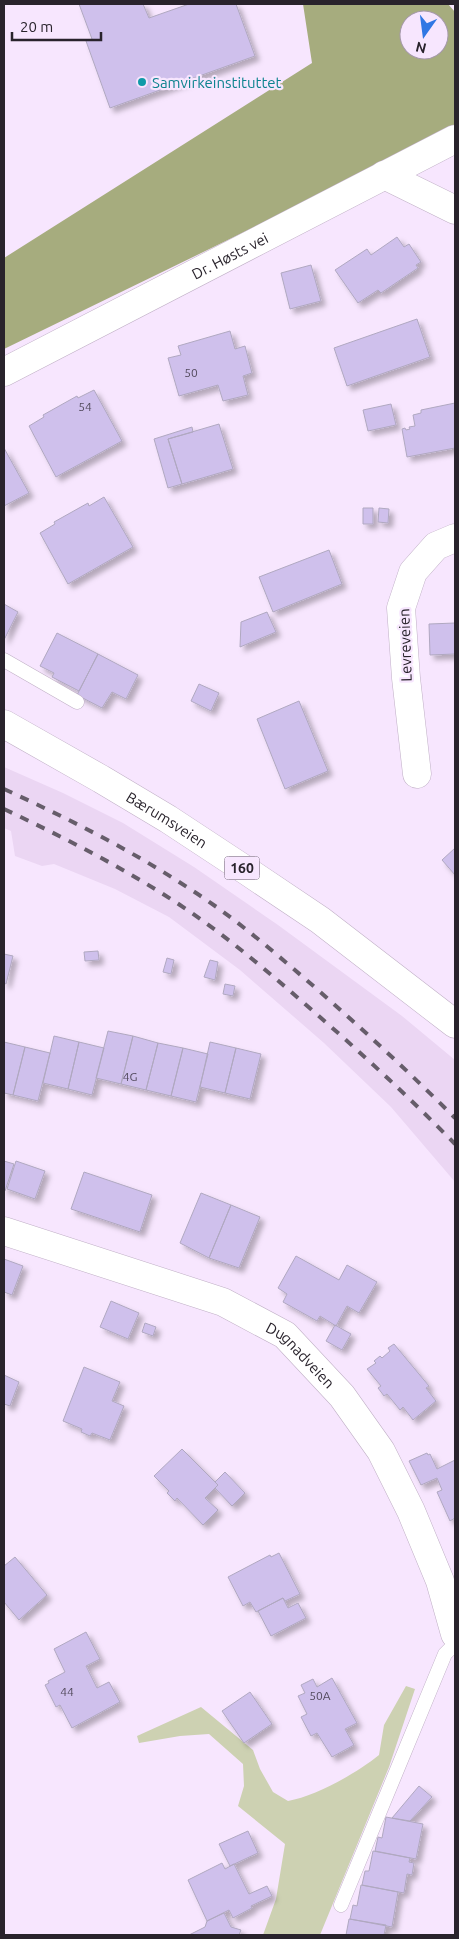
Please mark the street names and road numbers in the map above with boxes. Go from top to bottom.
street label: Dr. Høsts vei [189,229,271,282]
street label: Levreveien [395,608,415,682]
street label: Bærumsveien [124,788,211,851]
road number: 160 [224,856,260,880]
street label: Dugnadveien [263,1318,338,1391]

